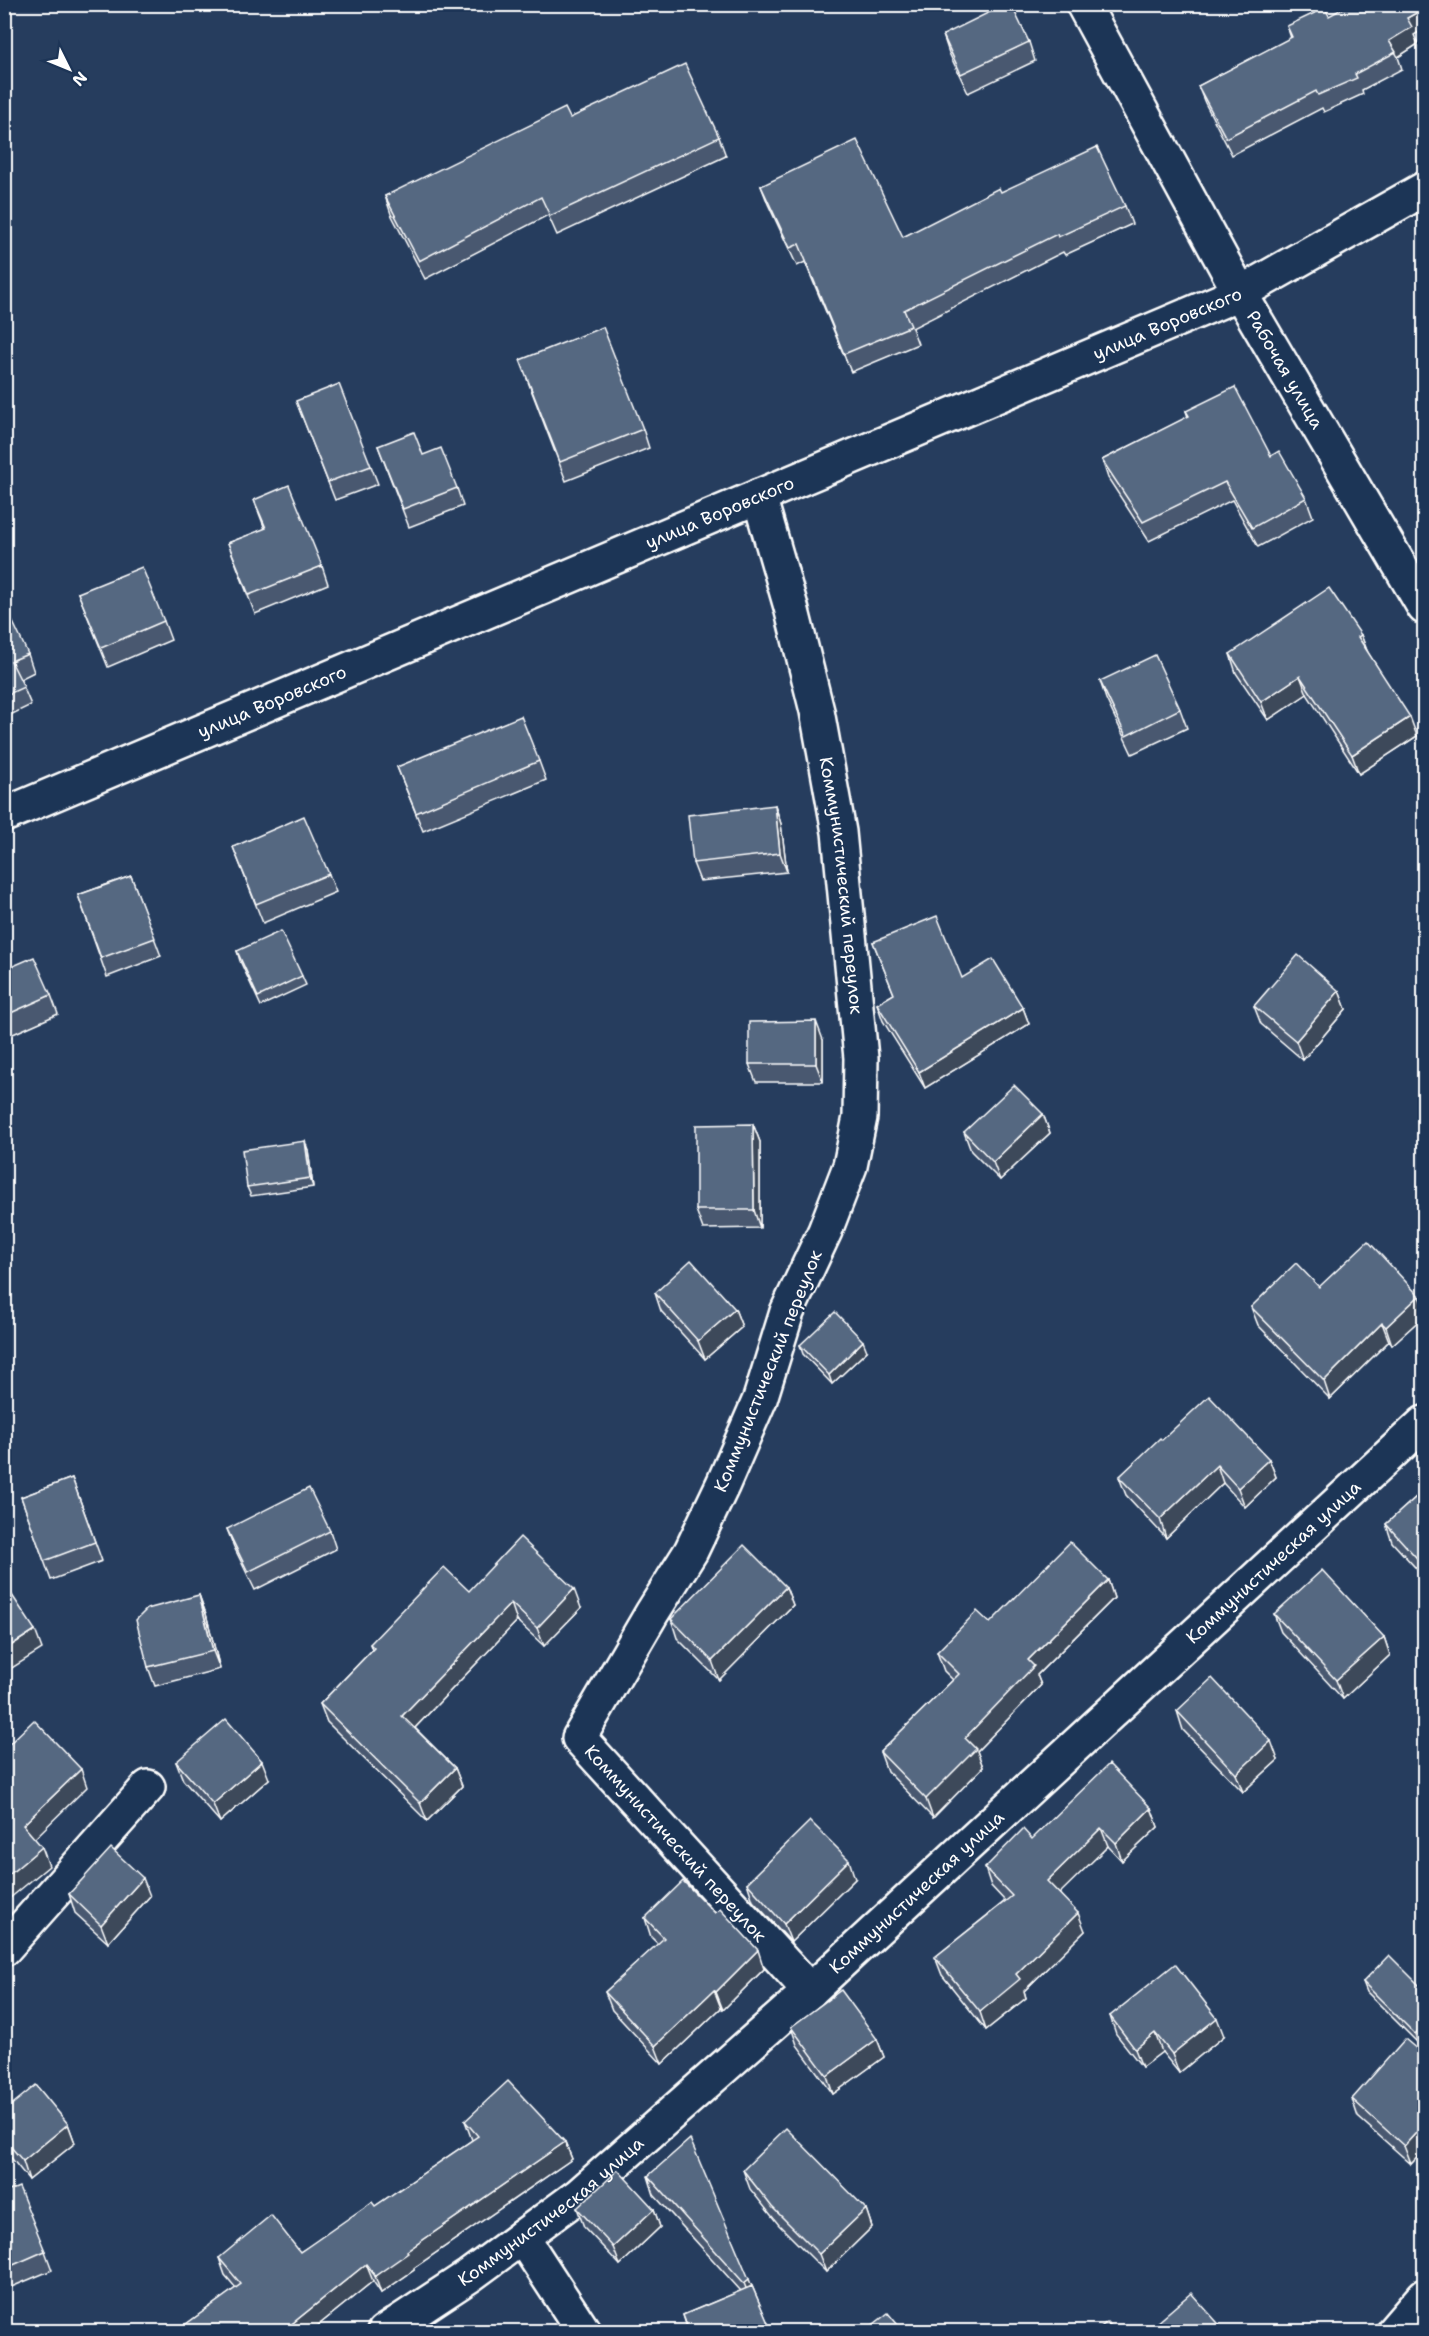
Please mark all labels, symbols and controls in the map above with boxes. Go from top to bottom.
north arrow [39,39,99,99]
text: N [68,67,92,91]
street label: улица Воровского [1089,282,1246,366]
street label: Рабочая улица [1241,306,1329,434]
street label: улица Воровского [642,471,798,555]
street label: улица Воровского [194,660,350,744]
street label: Коммунистический переулок [814,755,869,1016]
street label: Коммунистический переулок [708,1246,828,1496]
street label: Коммунистическая улица [1181,1475,1366,1649]
street label: Коммунистический переулок [579,1740,772,1948]
street label: Коммунистическая улица [824,1805,1009,1979]
street label: Коммунистическая улица [453,2131,649,2292]

